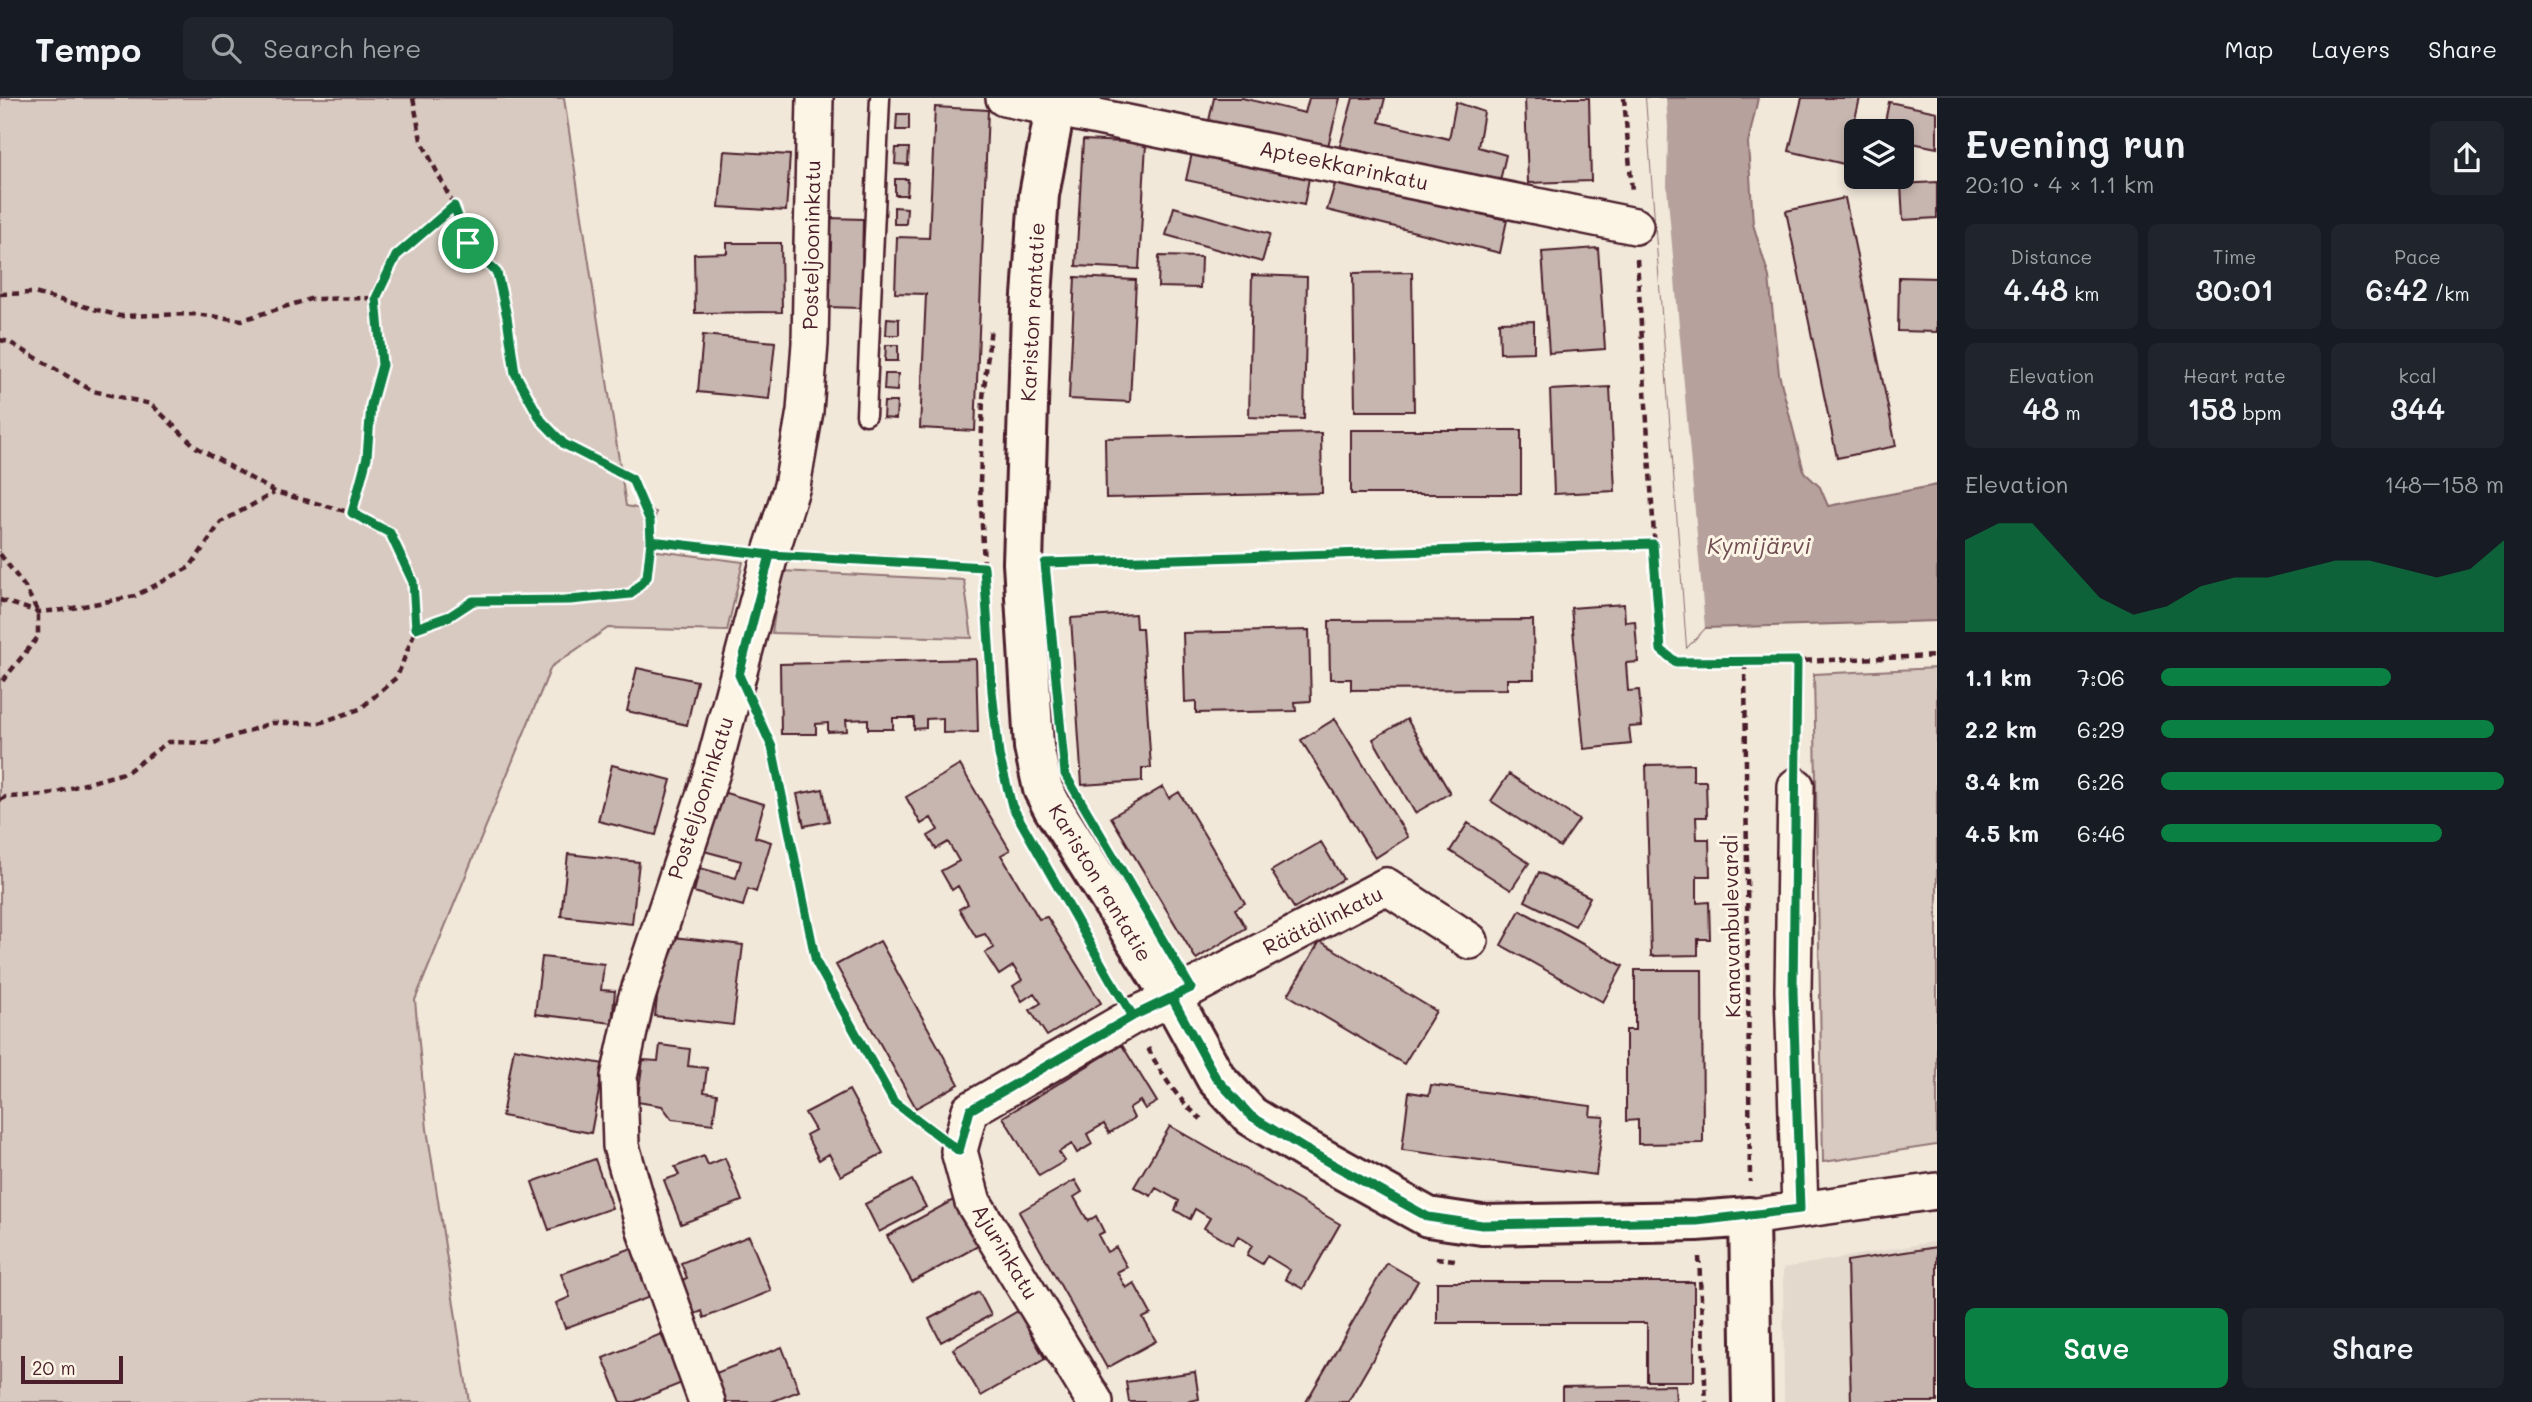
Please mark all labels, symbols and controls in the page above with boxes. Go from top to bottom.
search box [183,17,673,80]
text: Tempo [35,27,141,70]
icon: search [207,29,245,67]
text: Search here [263,31,421,65]
text: Map [2225,33,2273,64]
text: Layers [2311,33,2390,64]
text: Share [2428,33,2497,64]
text: Evening run [1965,118,2186,168]
map controls [1844,119,1914,189]
button: layers [1844,119,1914,189]
button: share [2430,121,2504,195]
street label: Apteekkarinkatu [1258,133,1431,196]
street label: Posteljooninkatu [796,160,825,330]
text: 20:10 · 4 × 1.1 km [1965,169,2154,199]
pin [438,213,498,273]
street label: Kariston rantatie [1013,222,1050,402]
icon: arrive [449,224,487,262]
text: Distance [2011,244,2092,269]
text: Time [2213,244,2256,269]
text: Pace [2394,244,2441,269]
text: 4.48 [2004,269,2068,309]
text: 30:01 [2195,269,2274,309]
text: 6:42 [2365,269,2428,309]
text: km [2068,281,2099,306]
text: /km [2428,281,2470,306]
text: Elevation [2009,363,2094,388]
text: Heart rate [2183,363,2286,388]
text: kcal [2399,363,2436,388]
text: 48 [2022,388,2059,428]
text: 158 [2187,388,2237,428]
text: 344 [2390,388,2445,428]
text: m [2059,400,2081,425]
text: bpm [2237,400,2282,425]
text: Elevation [1965,469,2068,499]
text: 148–158 m [2384,469,2504,499]
water label: Kymijärvi [1707,530,1811,560]
text: 1.1 km [1965,662,2031,692]
text: 7:06 [2077,662,2125,692]
street label: Posteljooninkatu [661,713,739,882]
text: 2.2 km [1965,714,2037,744]
text: 6:29 [2077,714,2124,744]
text: 3.4 km [1965,766,2039,796]
text: 6:26 [2077,766,2125,796]
street label: Kariston rantatie [1044,798,1159,966]
text: 4.5 km [1965,818,2039,848]
text: 6:46 [2077,818,2125,848]
street label: Kanavanbulevardi [1715,834,1746,1018]
street label: Räätälinkatu [1258,879,1387,960]
street label: Ajurinkatu [967,1199,1045,1304]
button: Save [1965,1308,2228,1388]
button: Share [2242,1308,2504,1388]
scale bar [21,1353,122,1385]
text: 20 m [32,1355,76,1380]

